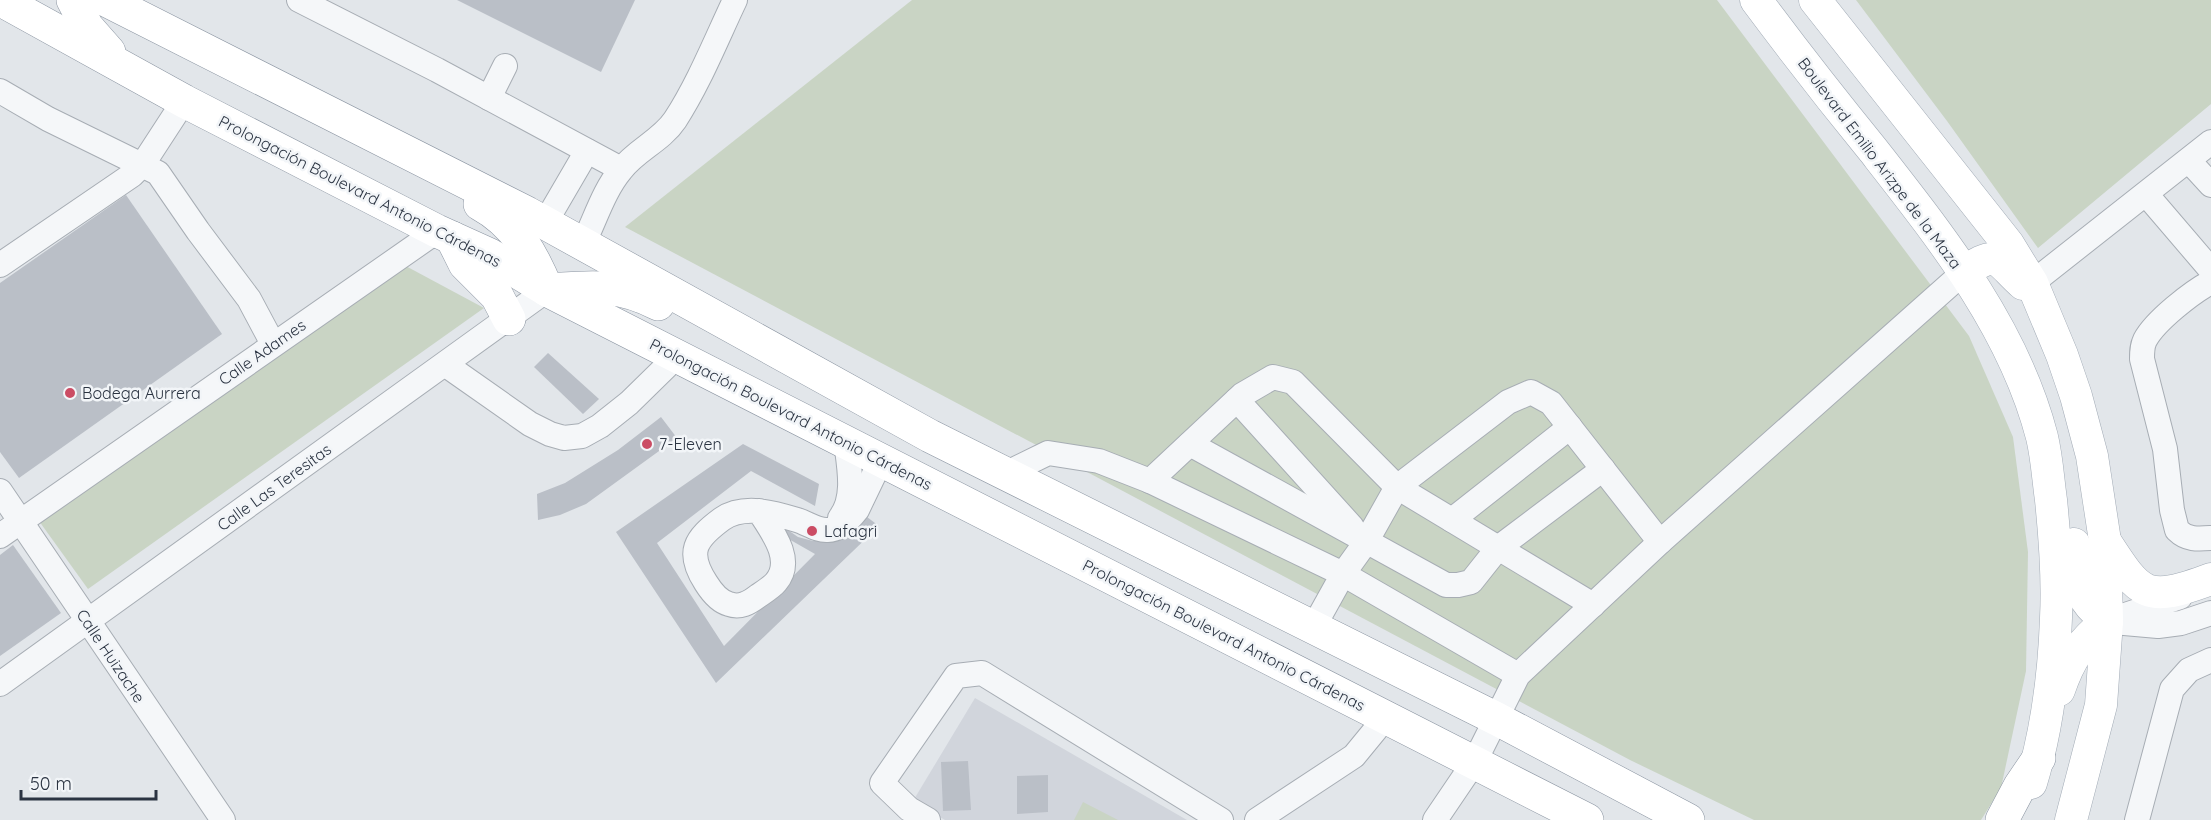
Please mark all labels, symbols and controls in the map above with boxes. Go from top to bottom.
street label: Boulevard Emilio Arizpe de la Maza [1794,53,1966,273]
street label: Prolongación Boulevard Antonio Cárdenas [216,111,504,271]
street label: Calle Adames [215,315,309,389]
street label: Prolongación Boulevard Antonio Cárdenas [647,334,935,494]
place label: Bodega Aurrera [82,383,201,403]
marker: Bodega Aurrera [63,386,77,400]
place label: 7-Eleven [659,434,722,454]
marker: 7-Eleven [640,437,654,451]
street label: Calle Las Teresitas [213,439,335,535]
place label: Lafagri [824,521,877,541]
marker: Lafagri [805,524,819,538]
street label: Prolongación Boulevard Antonio Cárdenas [1080,555,1368,715]
street label: Calle Huizache [72,605,150,707]
scale bar [21,763,156,801]
text: 50 m [30,772,72,795]

